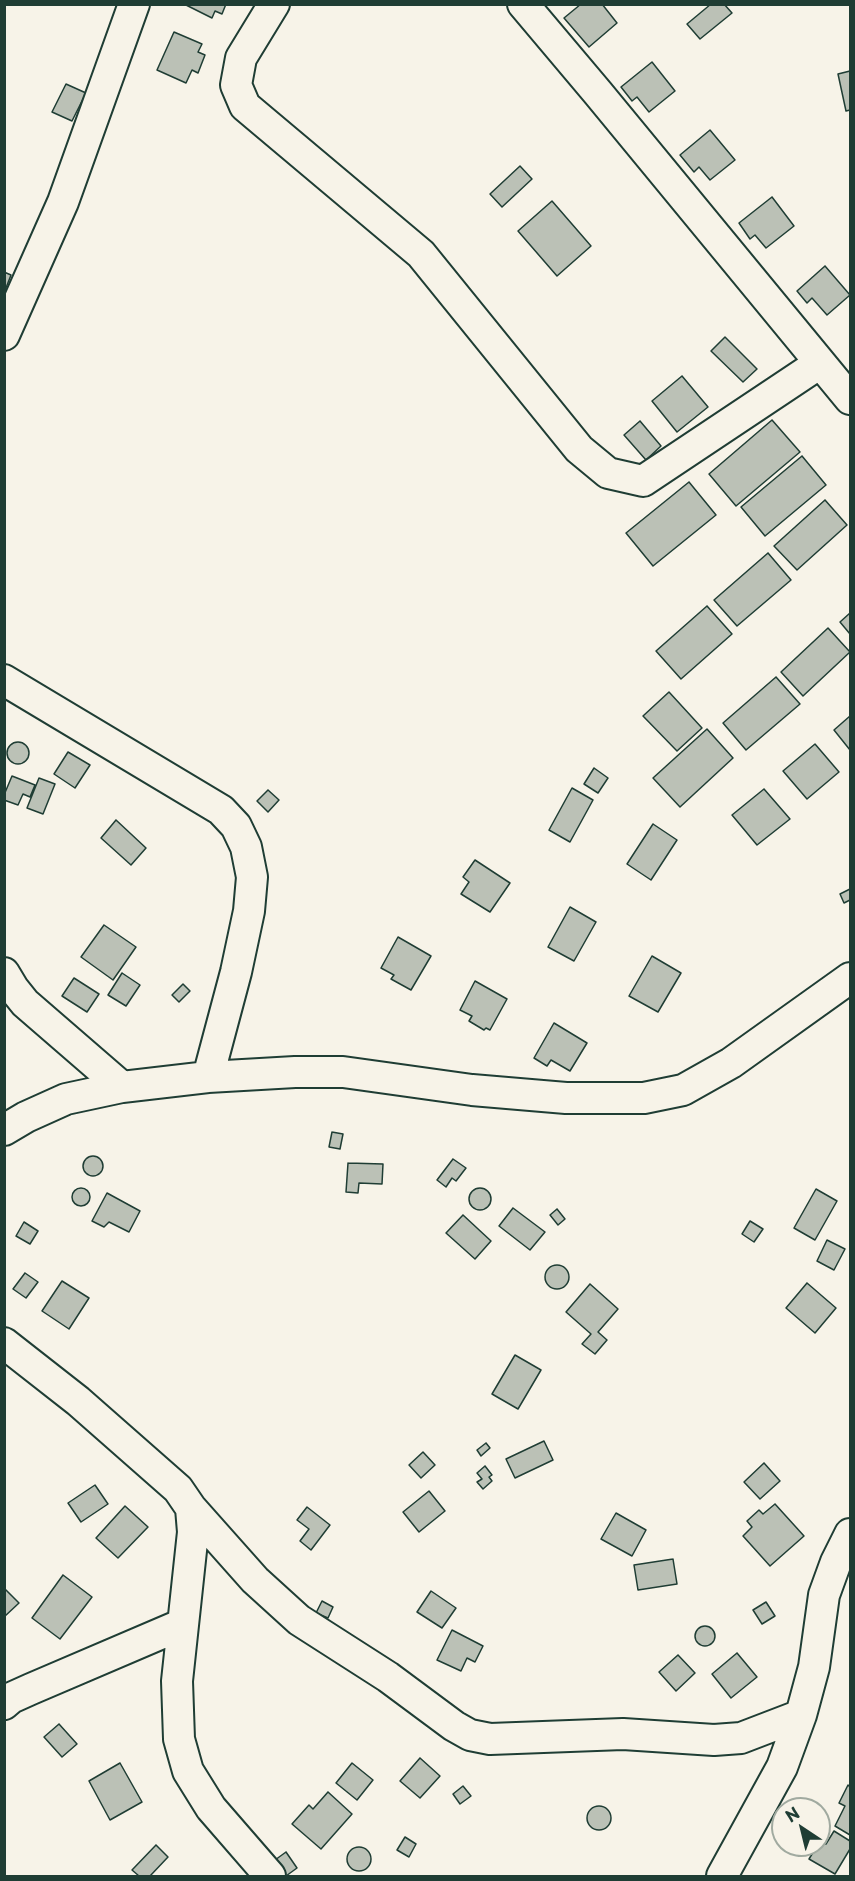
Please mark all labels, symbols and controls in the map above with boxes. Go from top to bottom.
north arrow [771,1797,831,1857]
text: N [780,1800,804,1827]

